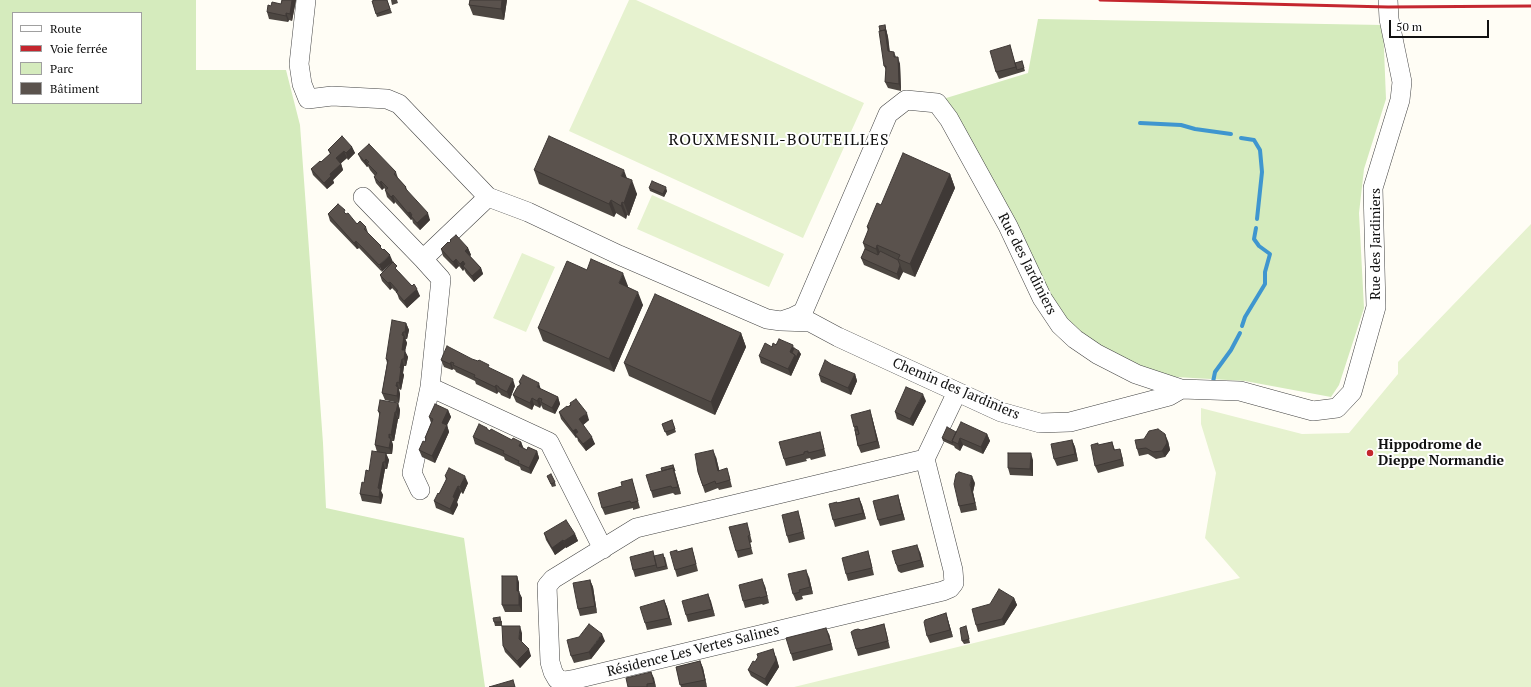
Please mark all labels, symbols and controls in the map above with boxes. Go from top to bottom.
legend [12,12,142,104]
scale bar [1391,12,1491,38]
text: 50 m [1396,19,1422,34]
text: Route [50,21,81,36]
text: Voie ferrée [50,41,108,56]
text: Parc [50,61,73,76]
text: Bâtiment [50,81,99,96]
district label: ROUXMESNIL-BOUTEILLES [668,130,890,150]
street label: Rue des Jardiniers [1368,188,1384,300]
street label: Rue des Jardiniers [994,210,1060,318]
street label: Chemin des Jardiniers [890,355,1022,423]
place label: Hippodrome de Dieppe Normandie [1378,437,1504,470]
marker: Hippodrome de Dieppe Normandie [1365,448,1375,458]
street label: Résidence Les Vertes Salines [605,621,781,681]

